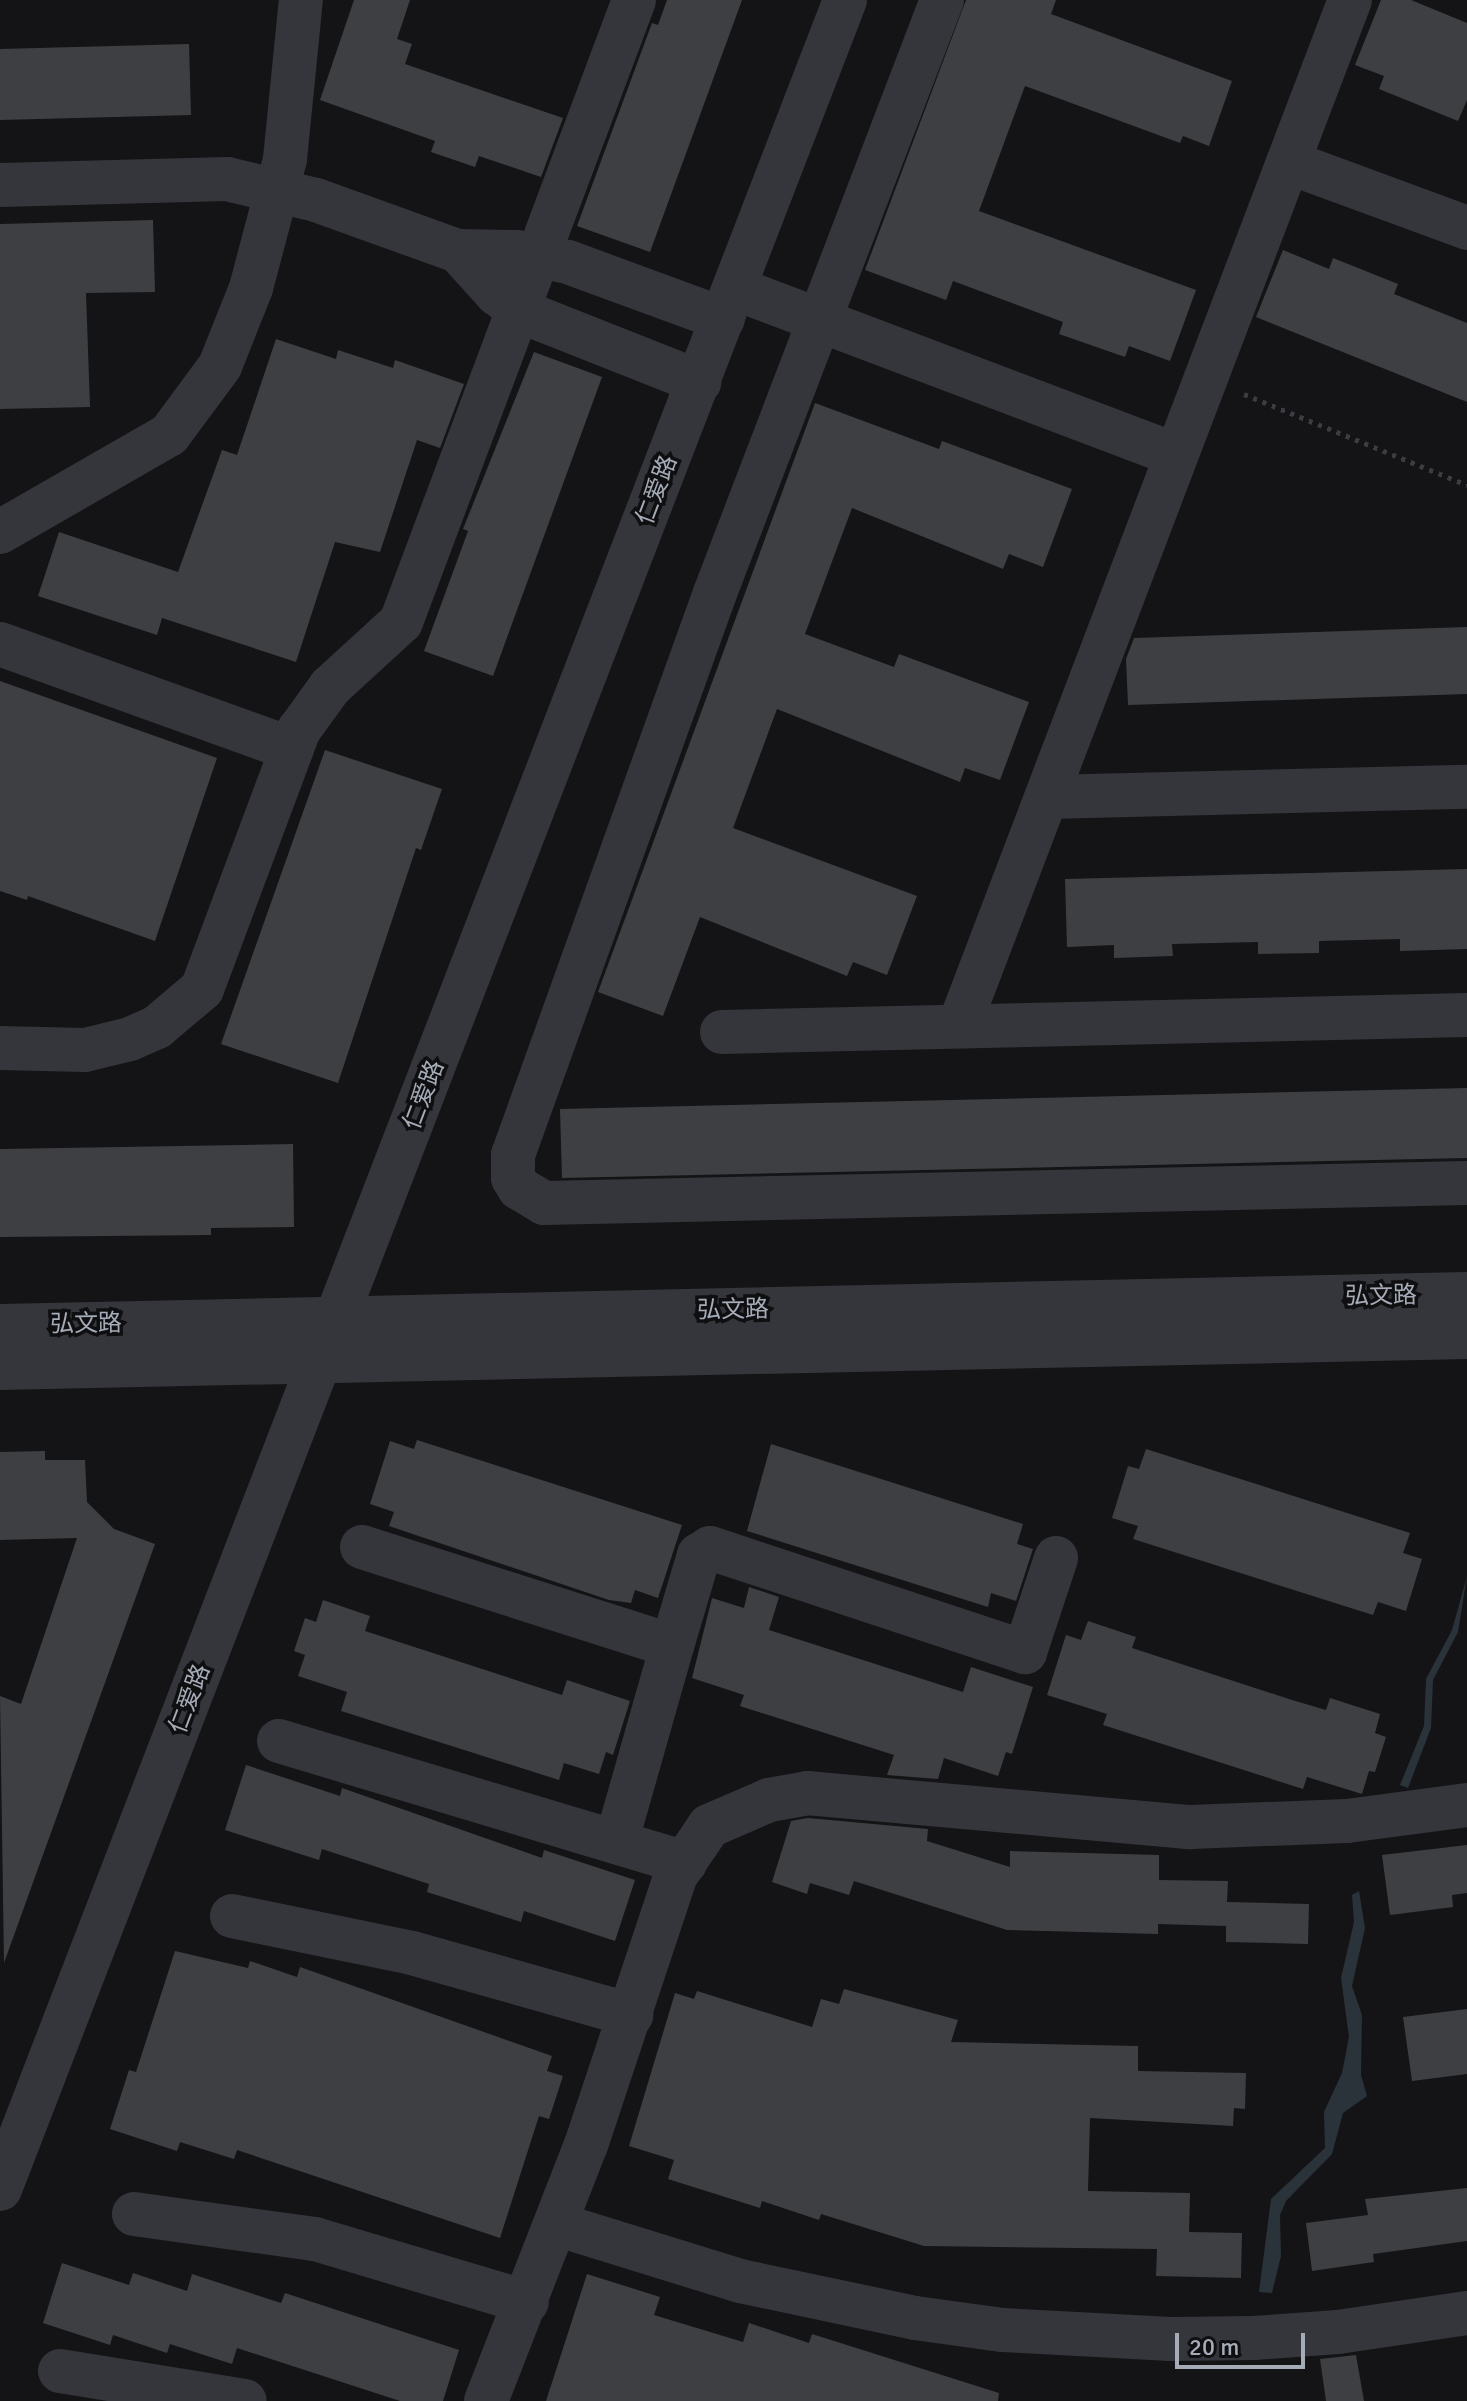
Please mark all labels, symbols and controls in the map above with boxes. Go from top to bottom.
street label: 仁爱路 [631,451,683,529]
street label: 仁爱路 [398,1056,450,1134]
street label: 弘文路 [1345,1281,1417,1311]
street label: 弘文路 [697,1295,769,1325]
street label: 弘文路 [50,1309,122,1339]
street label: 仁爱路 [164,1660,216,1738]
scale bar [1179,2317,1309,2367]
text: 20 m [1189,2332,1239,2362]

